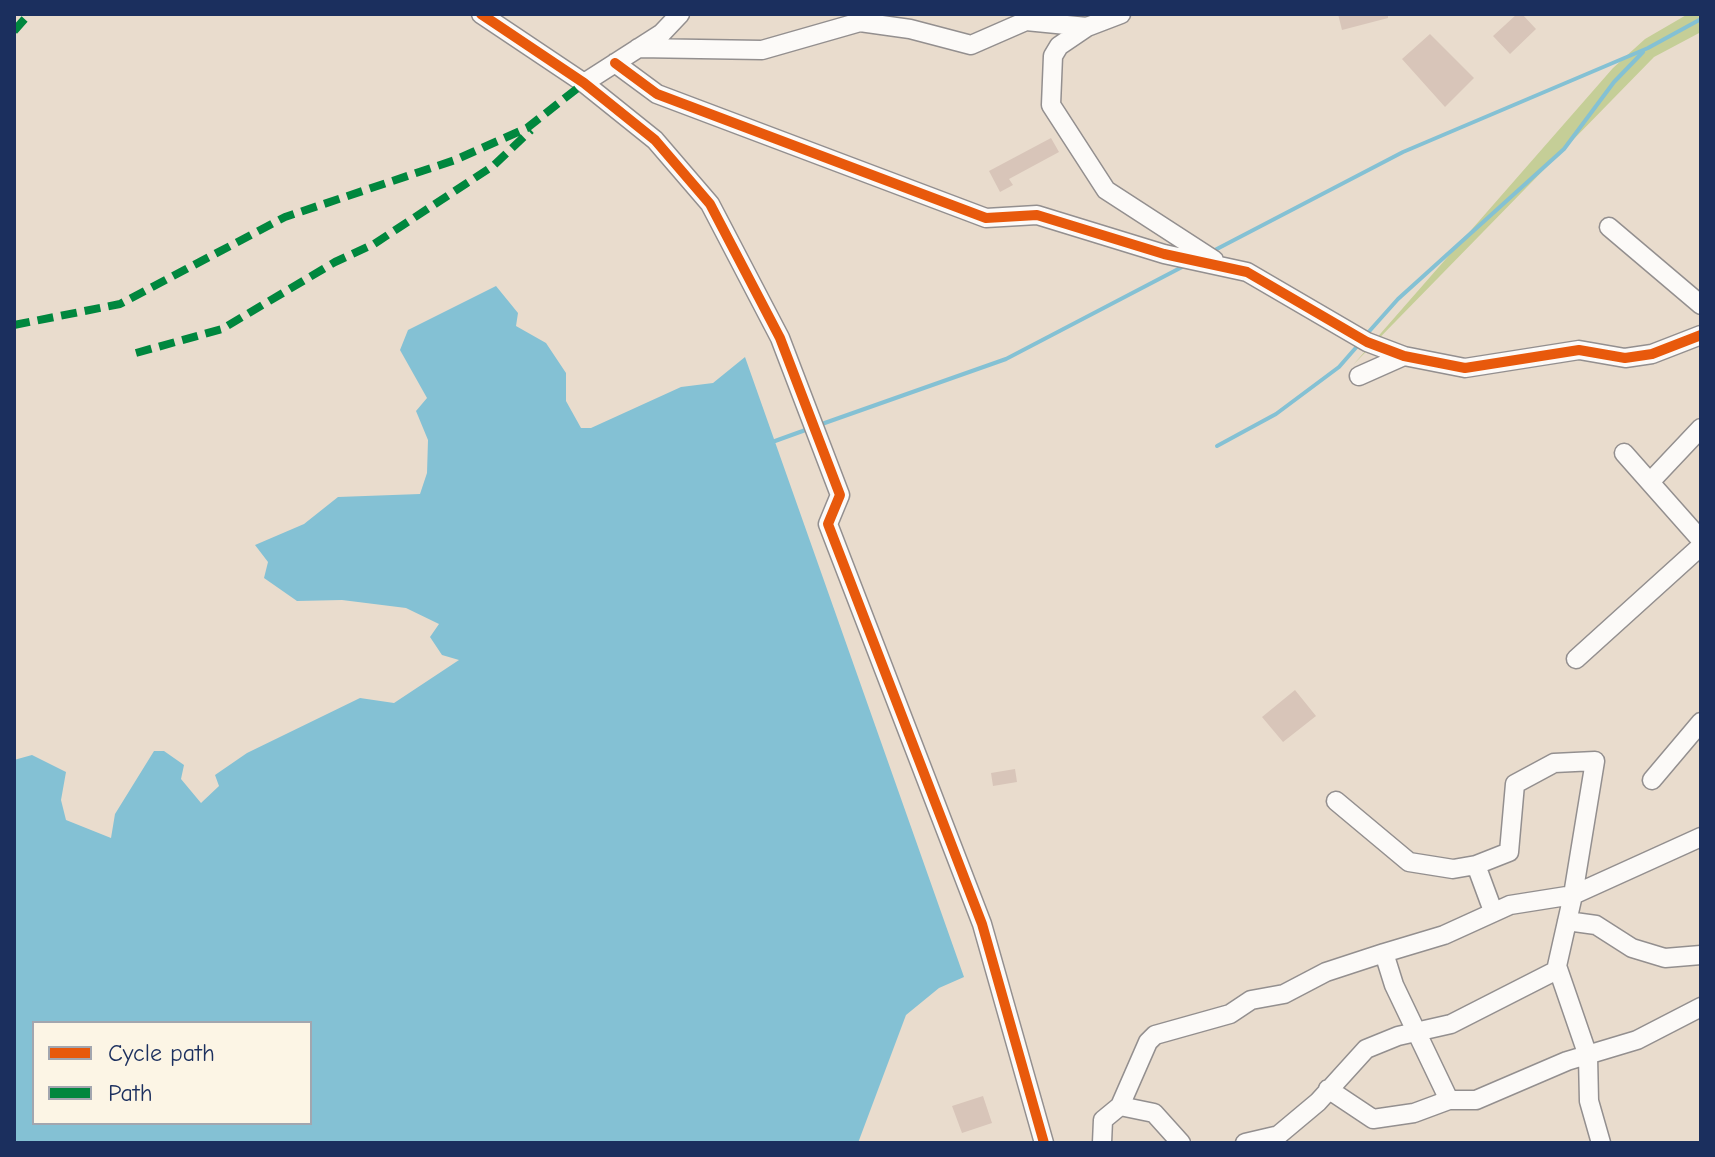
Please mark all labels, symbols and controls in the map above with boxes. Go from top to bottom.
legend [32,1021,312,1125]
text: Cycle path [108,1039,215,1067]
text: Path [108,1079,153,1107]

